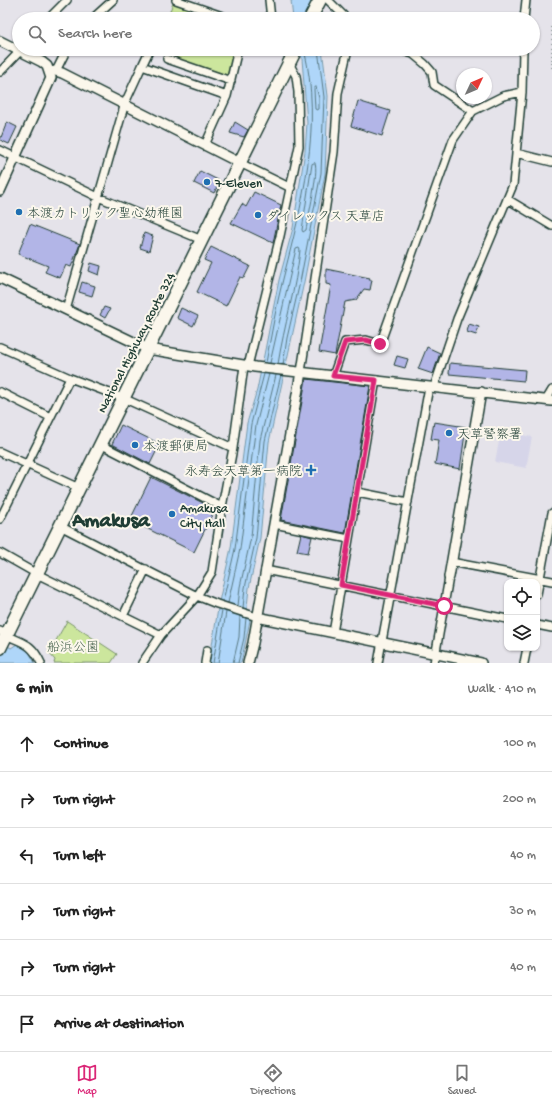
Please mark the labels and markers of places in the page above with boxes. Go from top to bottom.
marker: 7-Eleven [202,177,212,187]
place label: 7-Eleven [214,177,263,192]
place label: 本渡カトリック聖心幼稚園 [27,206,183,222]
marker: 本渡カトリック聖心幼稚園 [14,207,24,217]
marker: ダイレックス 天草店 [253,210,263,220]
place label: ダイレックス 天草店 [266,210,385,225]
place label: 天草警察署 [457,427,522,443]
marker: 天草警察署 [444,428,454,438]
place label: 本渡郵便局 [143,439,208,455]
marker: 本渡郵便局 [130,440,140,450]
marker: 永寿会天草第一病院 [305,464,317,476]
place label: 永寿会天草第一病院 [185,465,302,480]
place label: Amakusa City Hall [180,502,229,532]
marker: Amakusa City Hall [167,509,177,519]

